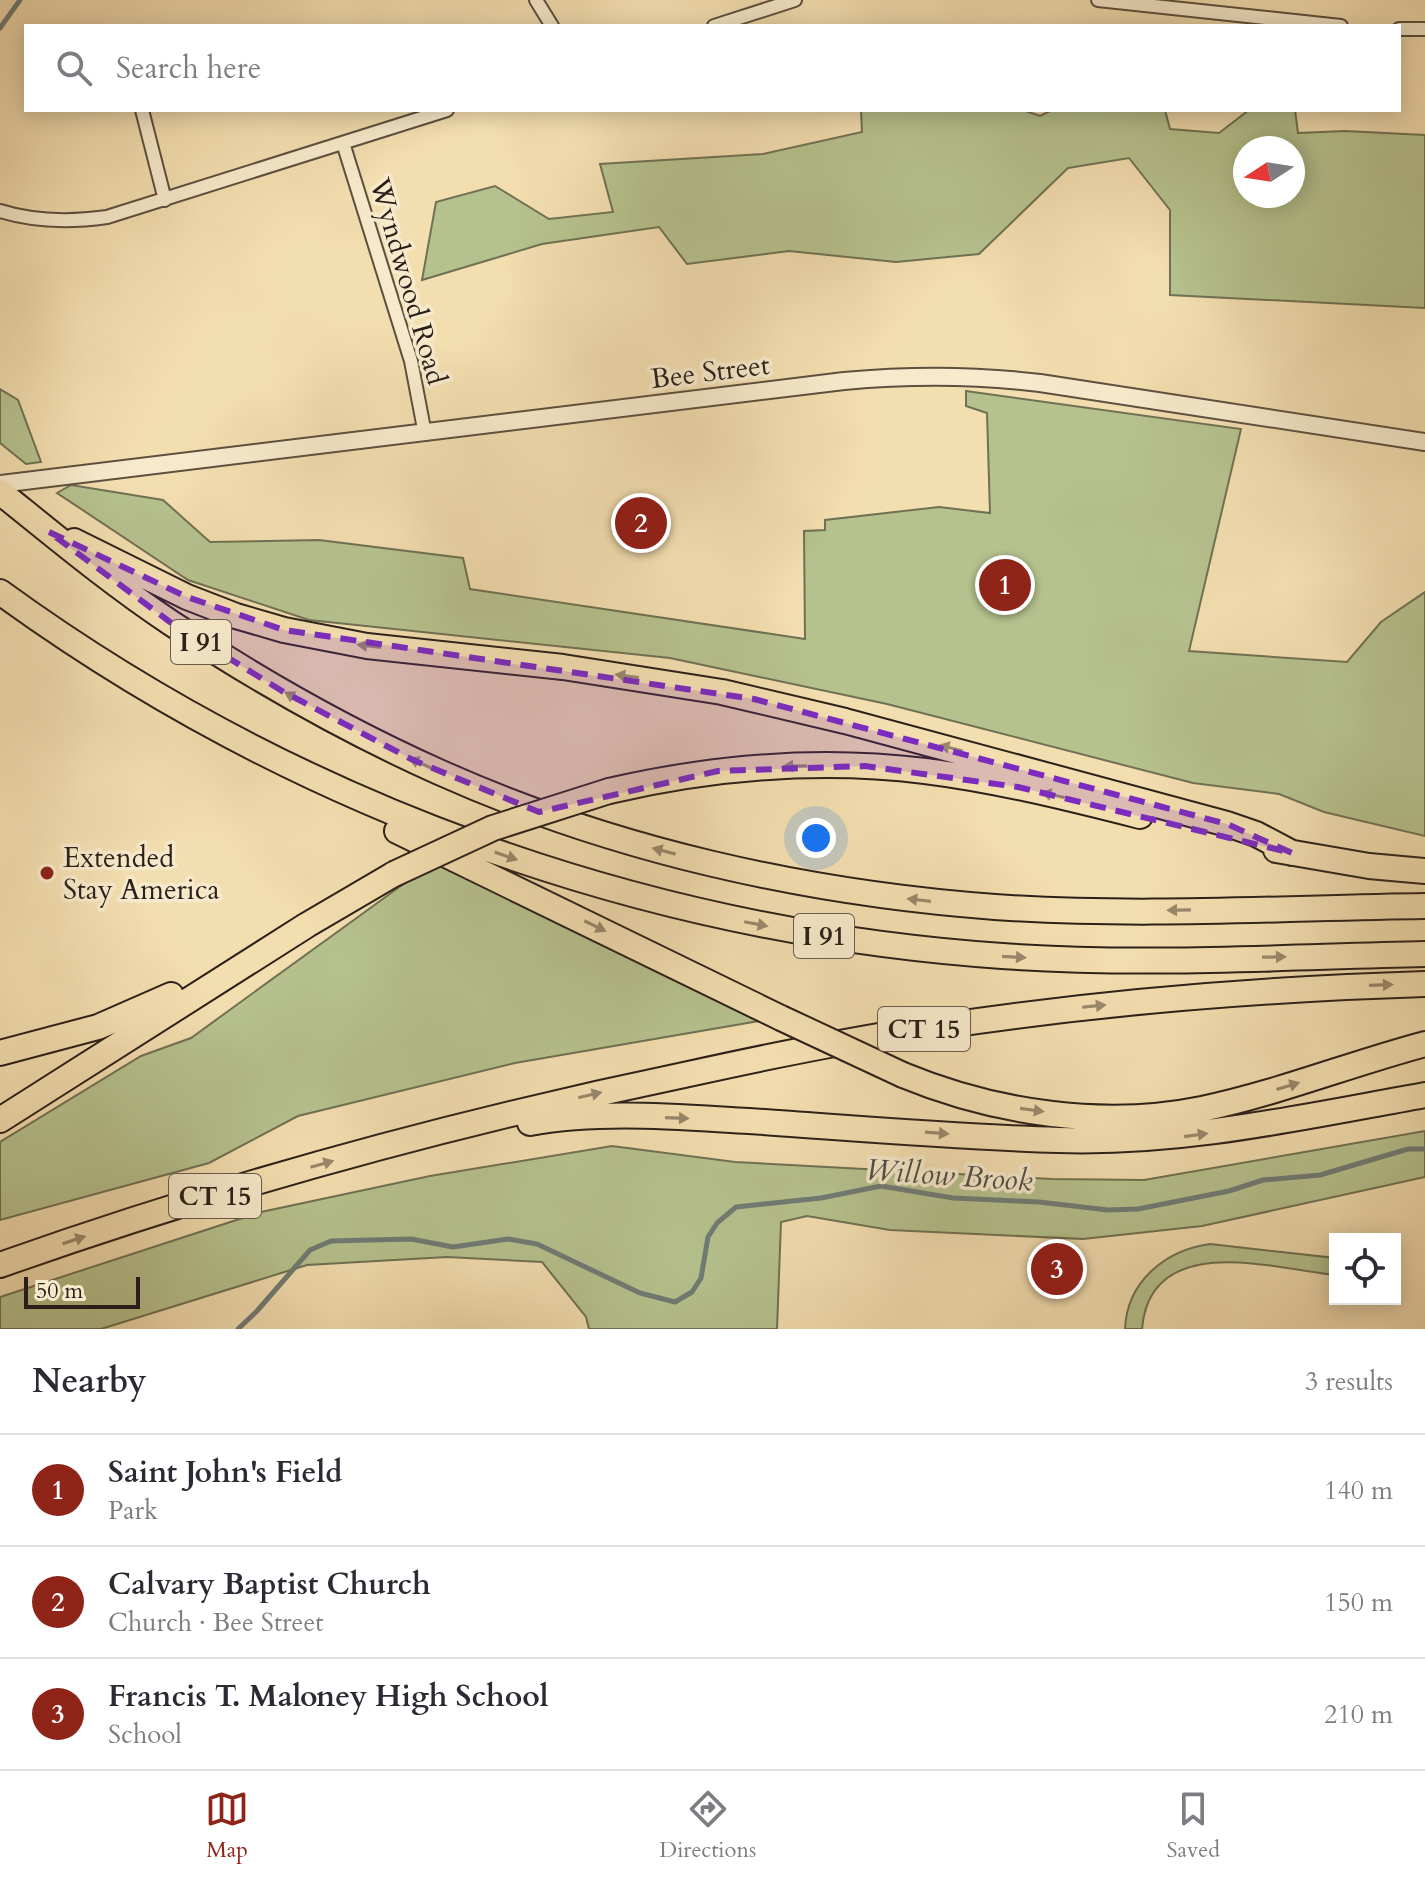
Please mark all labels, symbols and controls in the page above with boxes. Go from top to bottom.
search box [24,24,1401,112]
icon: search [52,46,96,90]
text: Search here [116,48,261,89]
north arrow [1233,136,1305,208]
street label: Wyndwood Road [360,173,456,389]
street label: Bee Street [649,346,772,398]
pin: 2 [615,493,667,553]
pin: 1 [979,555,1031,615]
road number: I 91 [171,620,231,664]
one-way arrow [356,639,381,652]
one-way arrow [614,669,639,682]
one-way arrow [284,691,306,705]
one-way arrow [938,742,963,754]
one-way arrow [408,756,432,770]
one-way arrow [782,760,807,772]
one-way arrow [1040,788,1065,801]
your location [796,818,836,858]
place label: Extended Stay America [63,839,220,909]
one-way arrow [652,844,676,857]
one-way arrow [494,850,518,863]
marker: Extended Stay America [38,864,56,882]
one-way arrow [907,893,932,906]
one-way arrow [1166,904,1191,916]
road number: I 91 [794,914,854,958]
one-way arrow [744,918,769,931]
one-way arrow [583,919,606,933]
one-way arrow [1002,950,1027,963]
one-way arrow [1262,951,1287,963]
one-way arrow [1369,979,1394,992]
one-way arrow [1082,1000,1107,1013]
road number: CT 15 [878,1007,970,1051]
one-way arrow [1276,1079,1300,1092]
one-way arrow [578,1088,603,1101]
one-way arrow [1020,1104,1045,1117]
one-way arrow [665,1111,690,1124]
one-way arrow [925,1127,950,1140]
one-way arrow [1184,1128,1209,1141]
water label: Willow Brook [864,1149,1034,1202]
one-way arrow [310,1157,335,1169]
road number: CT 15 [169,1174,261,1218]
one-way arrow [62,1233,86,1246]
map controls [1329,1233,1401,1305]
button: locate [1329,1233,1401,1305]
pin: 3 [1031,1239,1083,1299]
scale bar [24,1273,140,1309]
text: 50 m [36,1276,83,1306]
text: Nearby [32,1358,147,1404]
text: 3 results [1305,1364,1393,1399]
text: Saint John's Field [108,1452,342,1493]
text: 1 [51,1473,65,1508]
text: 140 m [1324,1473,1393,1508]
text: Park [108,1493,158,1528]
text: Calvary Baptist Church [108,1564,431,1605]
text: 2 [51,1585,65,1620]
text: 150 m [1324,1585,1393,1620]
text: Church · Bee Street [108,1605,323,1640]
text: Francis T. Maloney High School [108,1676,549,1717]
text: 3 [51,1697,65,1732]
text: 210 m [1324,1697,1393,1732]
text: School [108,1717,182,1752]
tab: Map [205,1787,249,1865]
tab: Directions [659,1787,756,1865]
tab: Saved [1167,1787,1220,1865]

